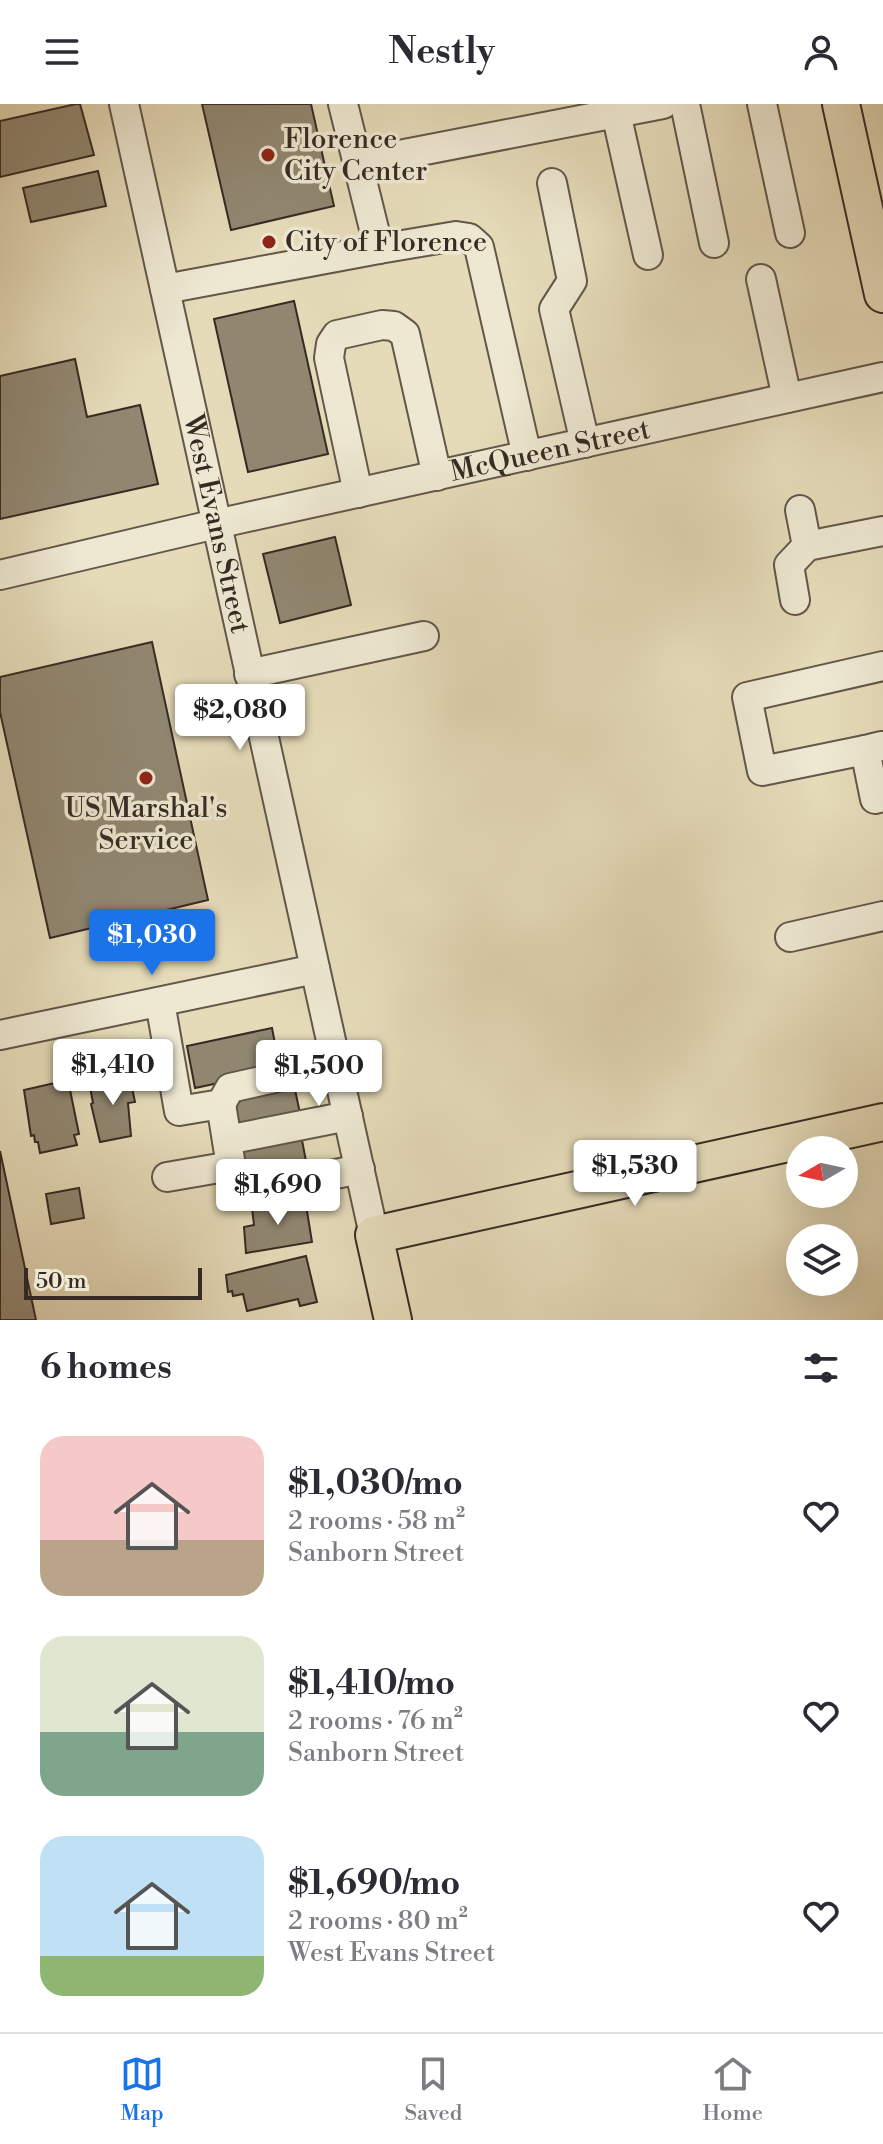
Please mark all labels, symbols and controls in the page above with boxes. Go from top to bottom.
icon: menu [40,30,84,74]
text: Nestly [388,30,495,75]
icon: person [799,30,843,74]
place label: Florence City Center [284,122,427,189]
marker: Florence City Center [259,146,277,164]
place label: City of Florence [285,225,487,260]
marker: City of Florence [260,233,278,251]
street label: West Evans Street [175,410,258,637]
street label: McQueen Street [447,411,653,489]
pin: $2,080 [175,684,305,752]
text: $2,080 [193,694,287,726]
marker: US Marshal's Service [137,769,155,787]
place label: US Marshal's Service [64,791,228,858]
pin: $1,030 [87,909,217,977]
text: $1,030 [107,919,197,951]
pin: $1,410 [48,1039,178,1107]
pin: $1,500 [254,1040,384,1108]
text: $1,410 [71,1049,155,1081]
text: $1,500 [274,1050,364,1082]
north arrow [786,1136,858,1208]
map controls [786,1136,858,1296]
pin: $1,530 [570,1140,700,1208]
text: $1,530 [592,1150,678,1182]
pin: $1,690 [213,1159,343,1227]
text: $1,690 [234,1169,322,1201]
button: layers [786,1224,858,1296]
scale bar [24,1264,202,1300]
text: 50 m [36,1268,87,1295]
icon: filters [799,1346,843,1390]
text: 6 homes [40,1347,172,1389]
text: $1,030/mo [288,1463,463,1505]
icon: home [104,1468,200,1564]
icon: heart [799,1494,843,1538]
text: 2 rooms · 58 m² [288,1505,465,1537]
text: Sanborn Street [288,1537,464,1569]
text: $1,410/mo [288,1663,455,1705]
icon: home [104,1668,200,1764]
icon: heart [799,1694,843,1738]
text: 2 rooms · 76 m² [288,1705,463,1737]
text: Sanborn Street [288,1737,464,1769]
text: $1,690/mo [288,1863,460,1905]
icon: home [104,1868,200,1964]
icon: heart [799,1894,843,1938]
text: 2 rooms · 80 m² [288,1905,468,1937]
text: West Evans Street [288,1937,495,1969]
tab: Map [120,2052,164,2127]
tab: Saved [404,2052,462,2127]
tab: Home [702,2052,763,2127]

